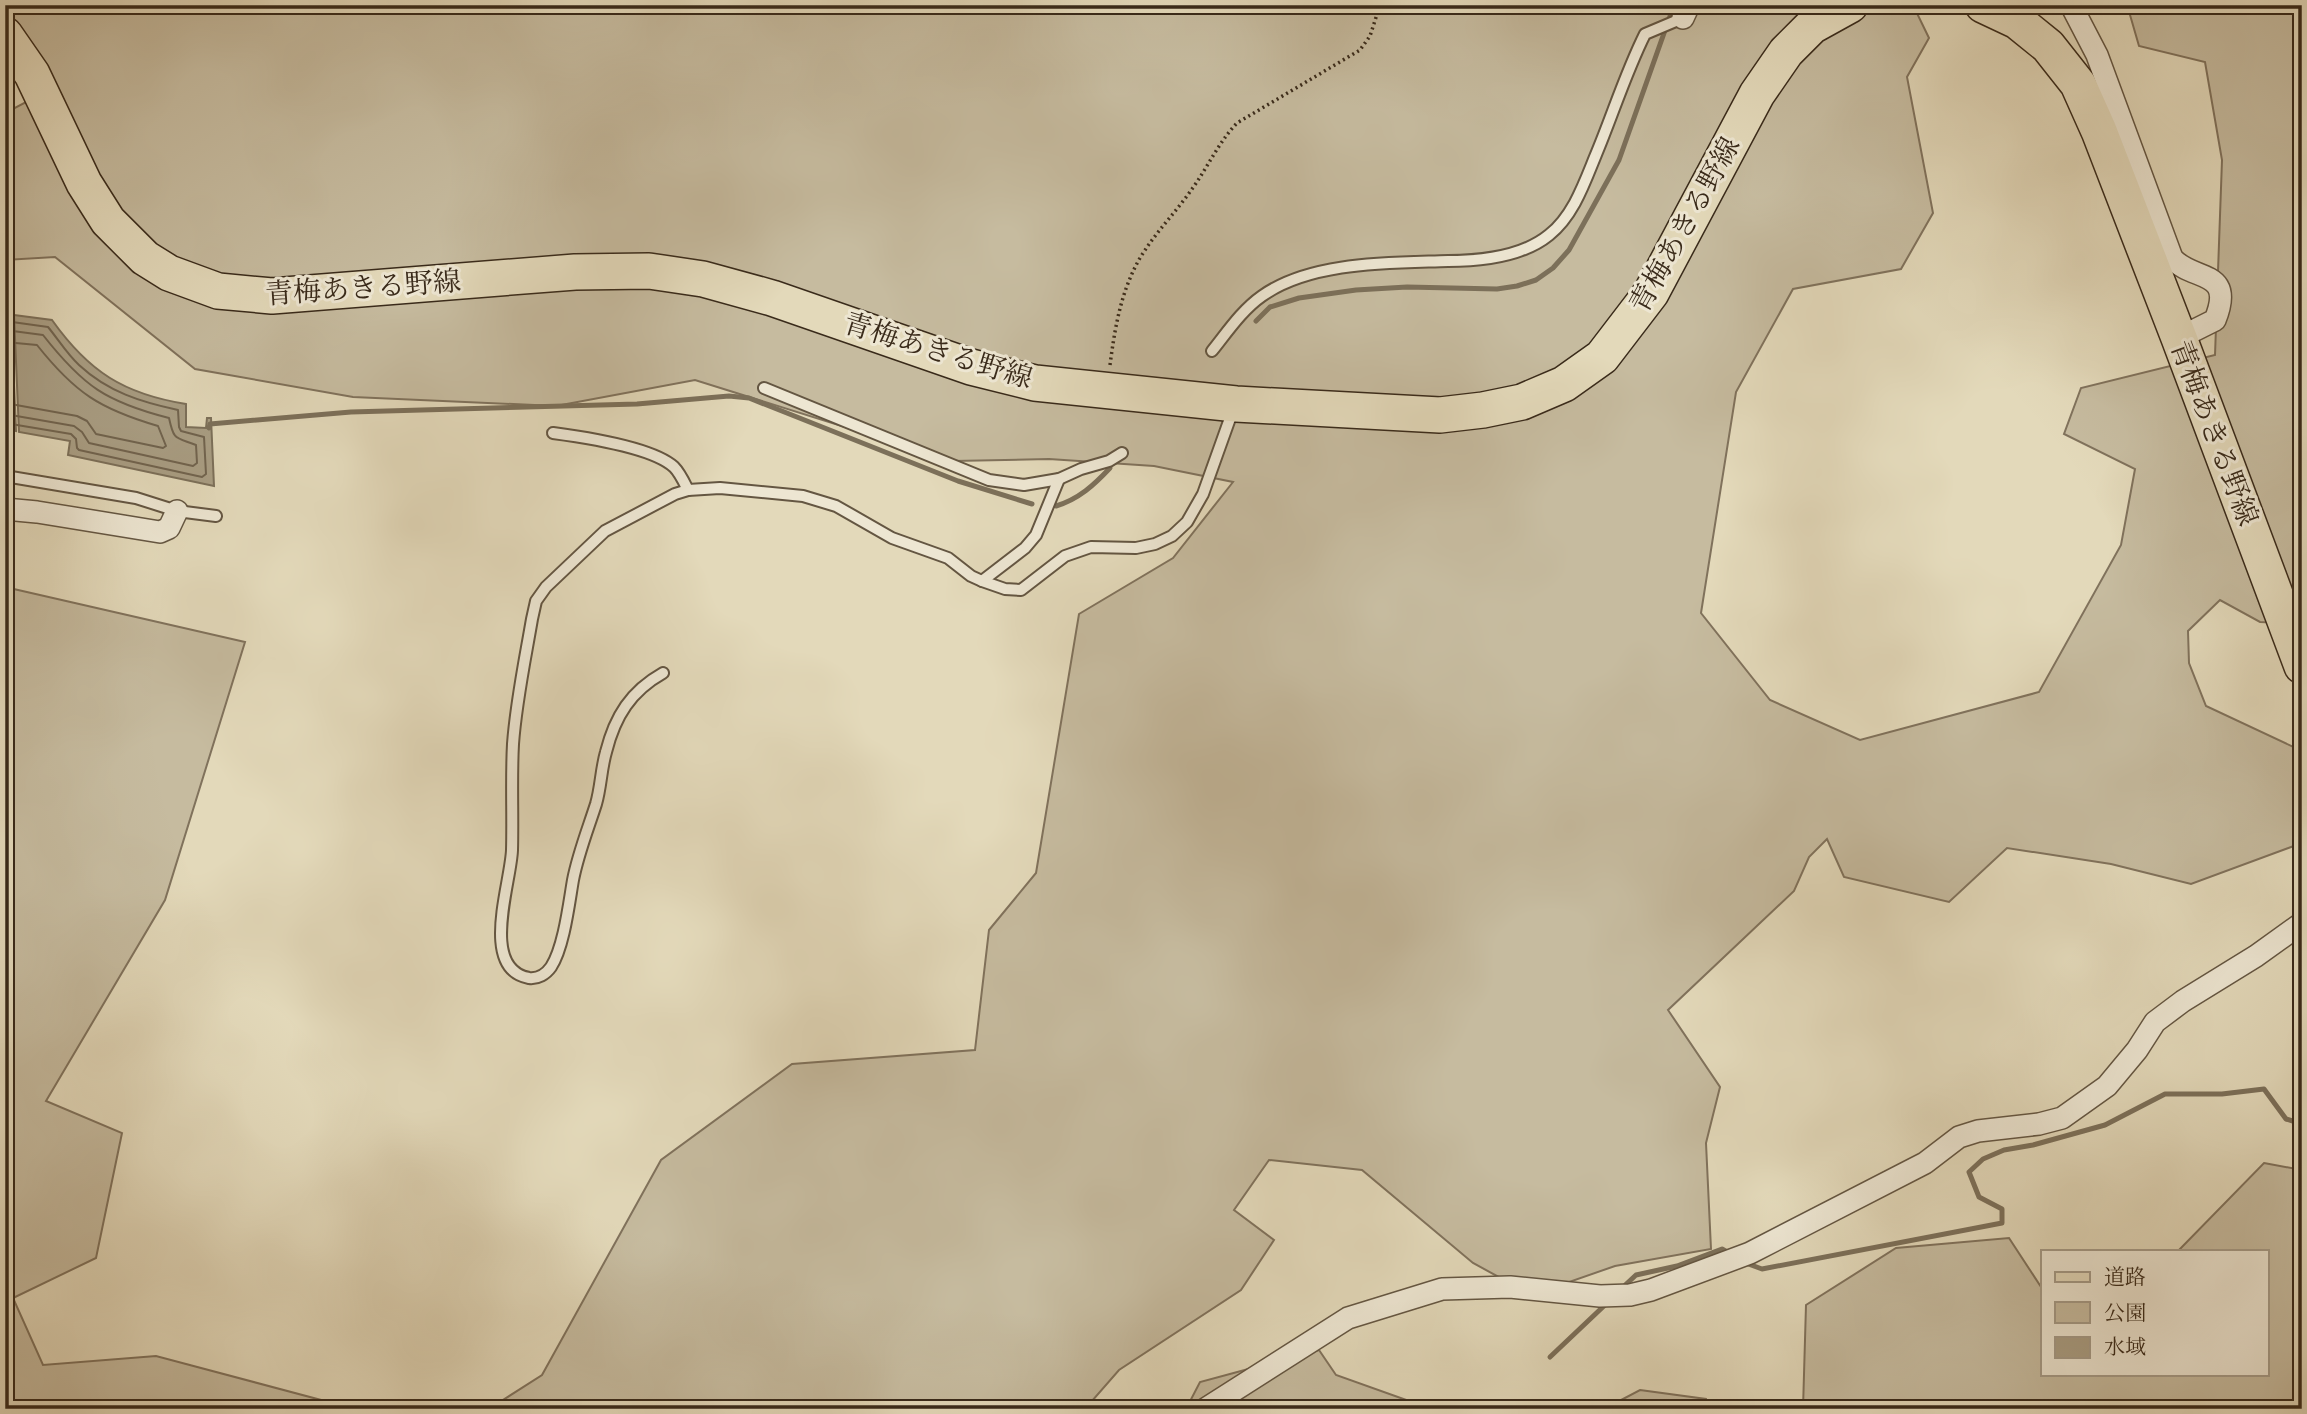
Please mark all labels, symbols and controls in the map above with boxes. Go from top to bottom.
street label: 青梅あきる野線 [1621,130,1749,320]
street label: 青梅あきる野線 [264,262,462,314]
street label: 青梅あきる野線 [839,304,1037,398]
street label: 青梅あきる野線 [2161,335,2267,531]
legend [2041,1250,2268,1376]
text: 道路 [2104,1263,2146,1291]
text: 公園 [2104,1299,2146,1327]
text: 水域 [2104,1333,2146,1361]

